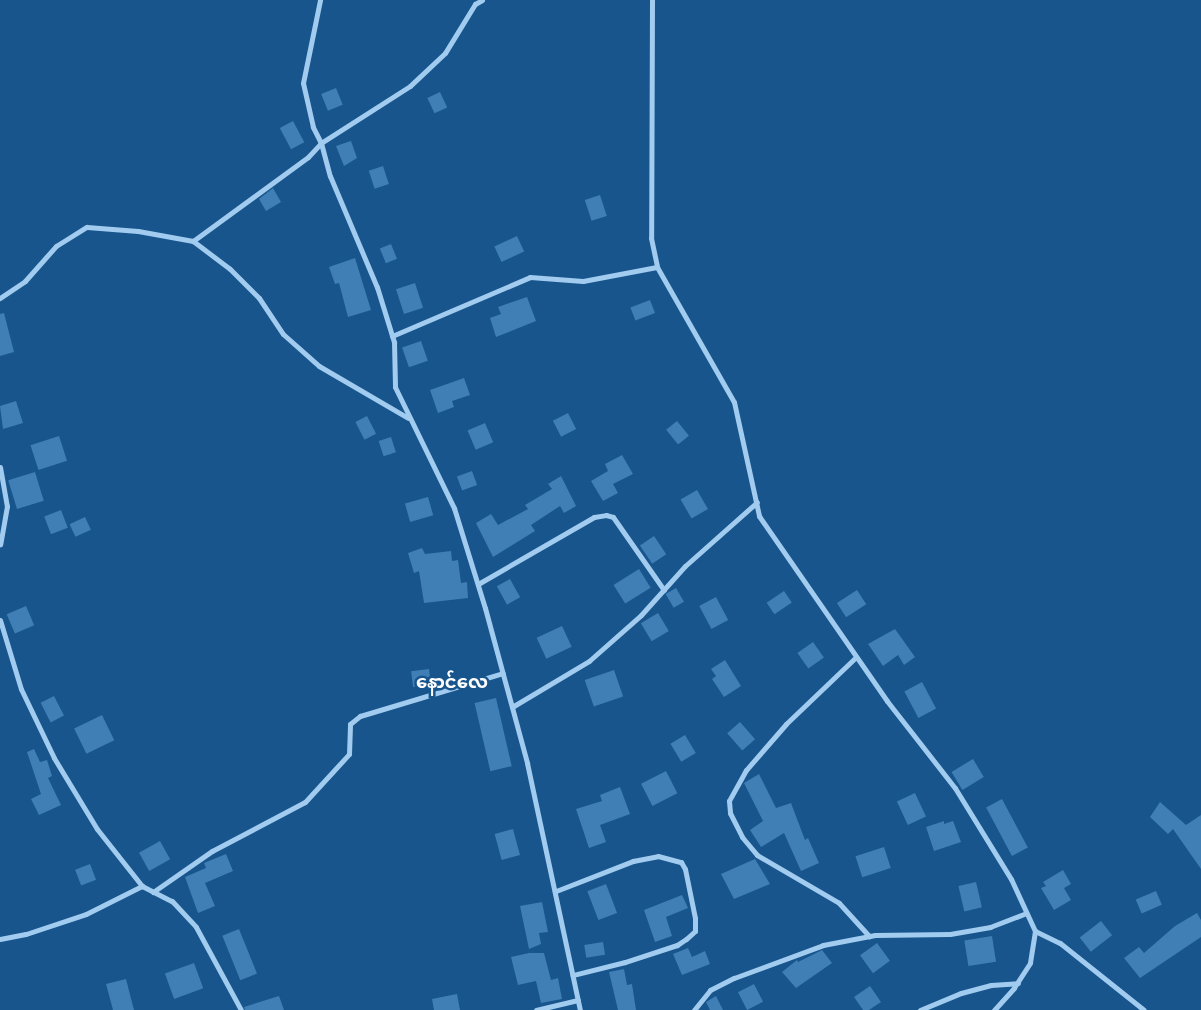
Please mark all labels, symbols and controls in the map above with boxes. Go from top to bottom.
district label: နောင်လေ [416,671,488,693]

